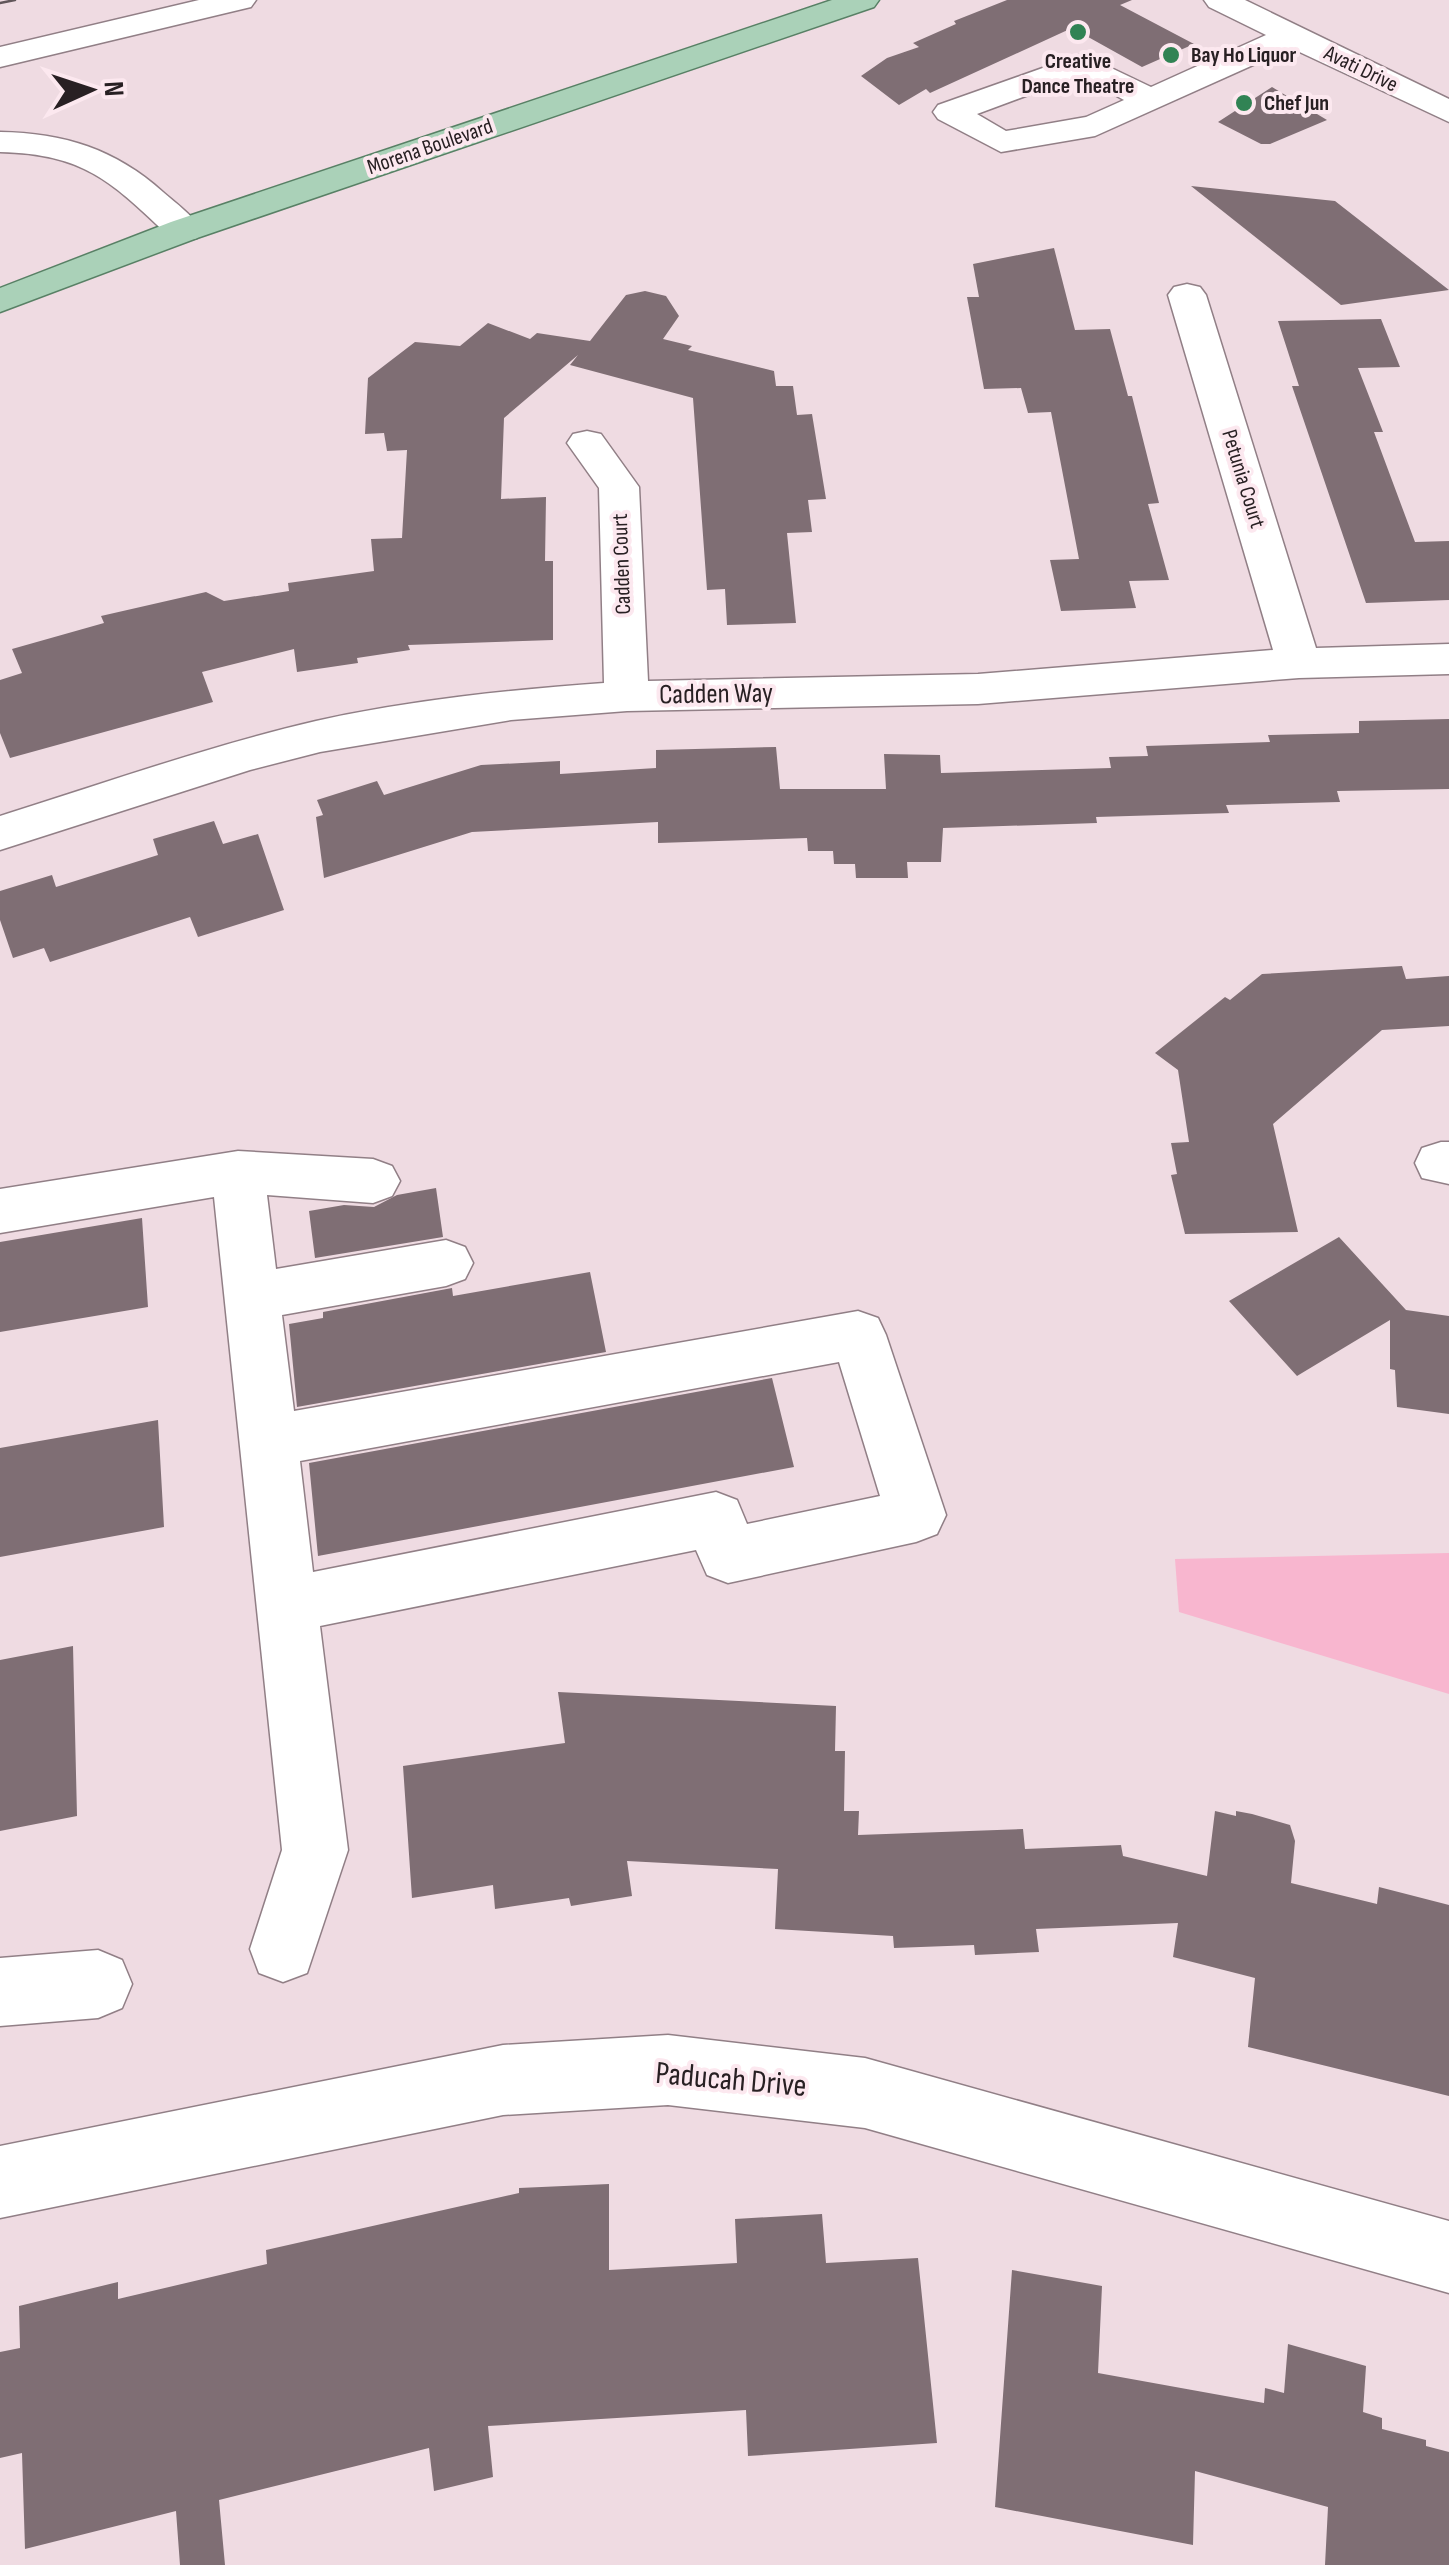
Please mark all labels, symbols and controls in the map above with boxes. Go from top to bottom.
marker: Creative Dance Theatre [1067,21,1089,43]
street label: Avati Drive [1319,39,1402,98]
north arrow [40,40,140,140]
place label: Bay Ho Liquor [1191,42,1297,69]
marker: Bay Ho Liquor [1160,44,1182,66]
place label: Creative Dance Theatre [1022,48,1134,100]
text: N [97,80,130,97]
place label: Chef Jun [1264,90,1329,117]
marker: Chef Jun [1233,92,1255,114]
street label: Morena Boulevard [364,113,496,181]
street label: Petunia Court [1215,427,1271,532]
street label: Cadden Court [607,513,637,615]
street label: Cadden Way [659,677,773,711]
street label: Paducah Drive [654,2054,808,2106]

